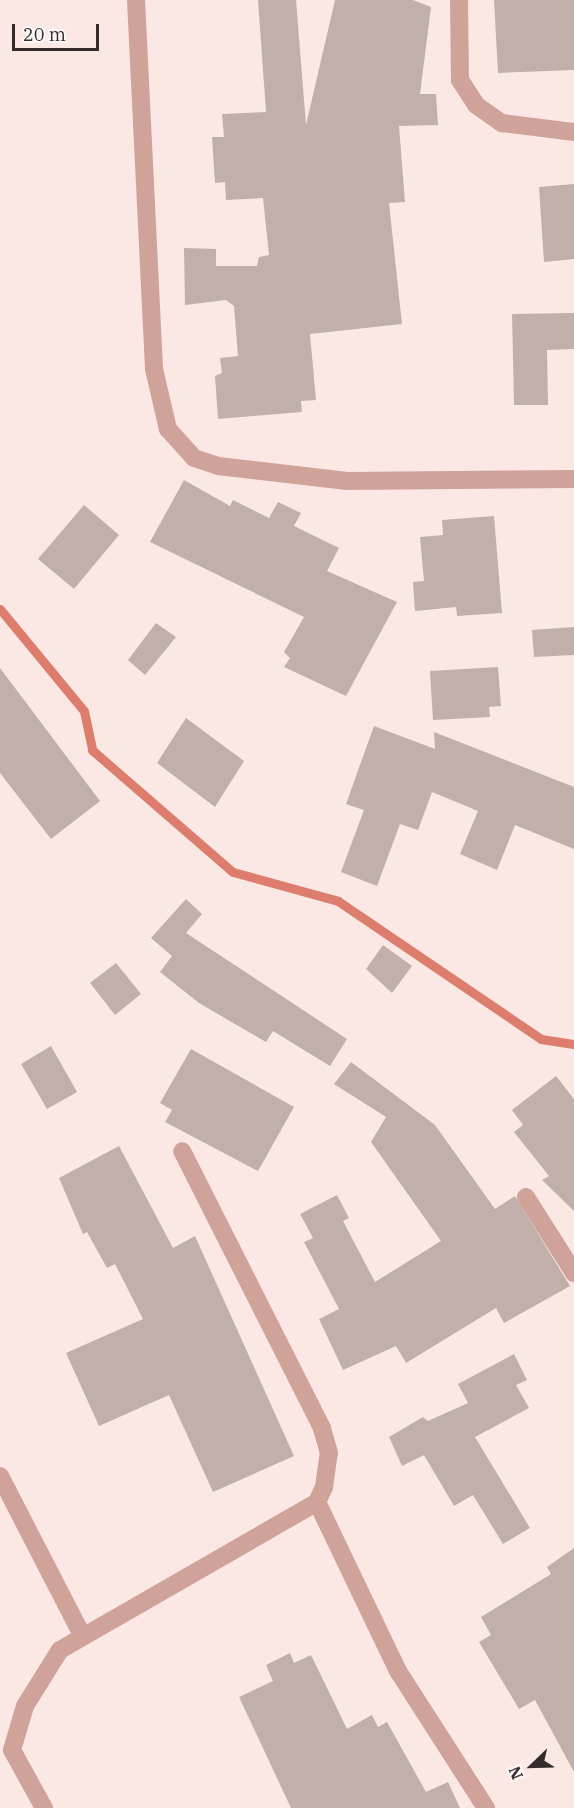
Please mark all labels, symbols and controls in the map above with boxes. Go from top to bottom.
scale bar [15,12,102,50]
text: 20 m [23,23,66,46]
north arrow [502,1736,562,1796]
text: N [504,1763,527,1783]

